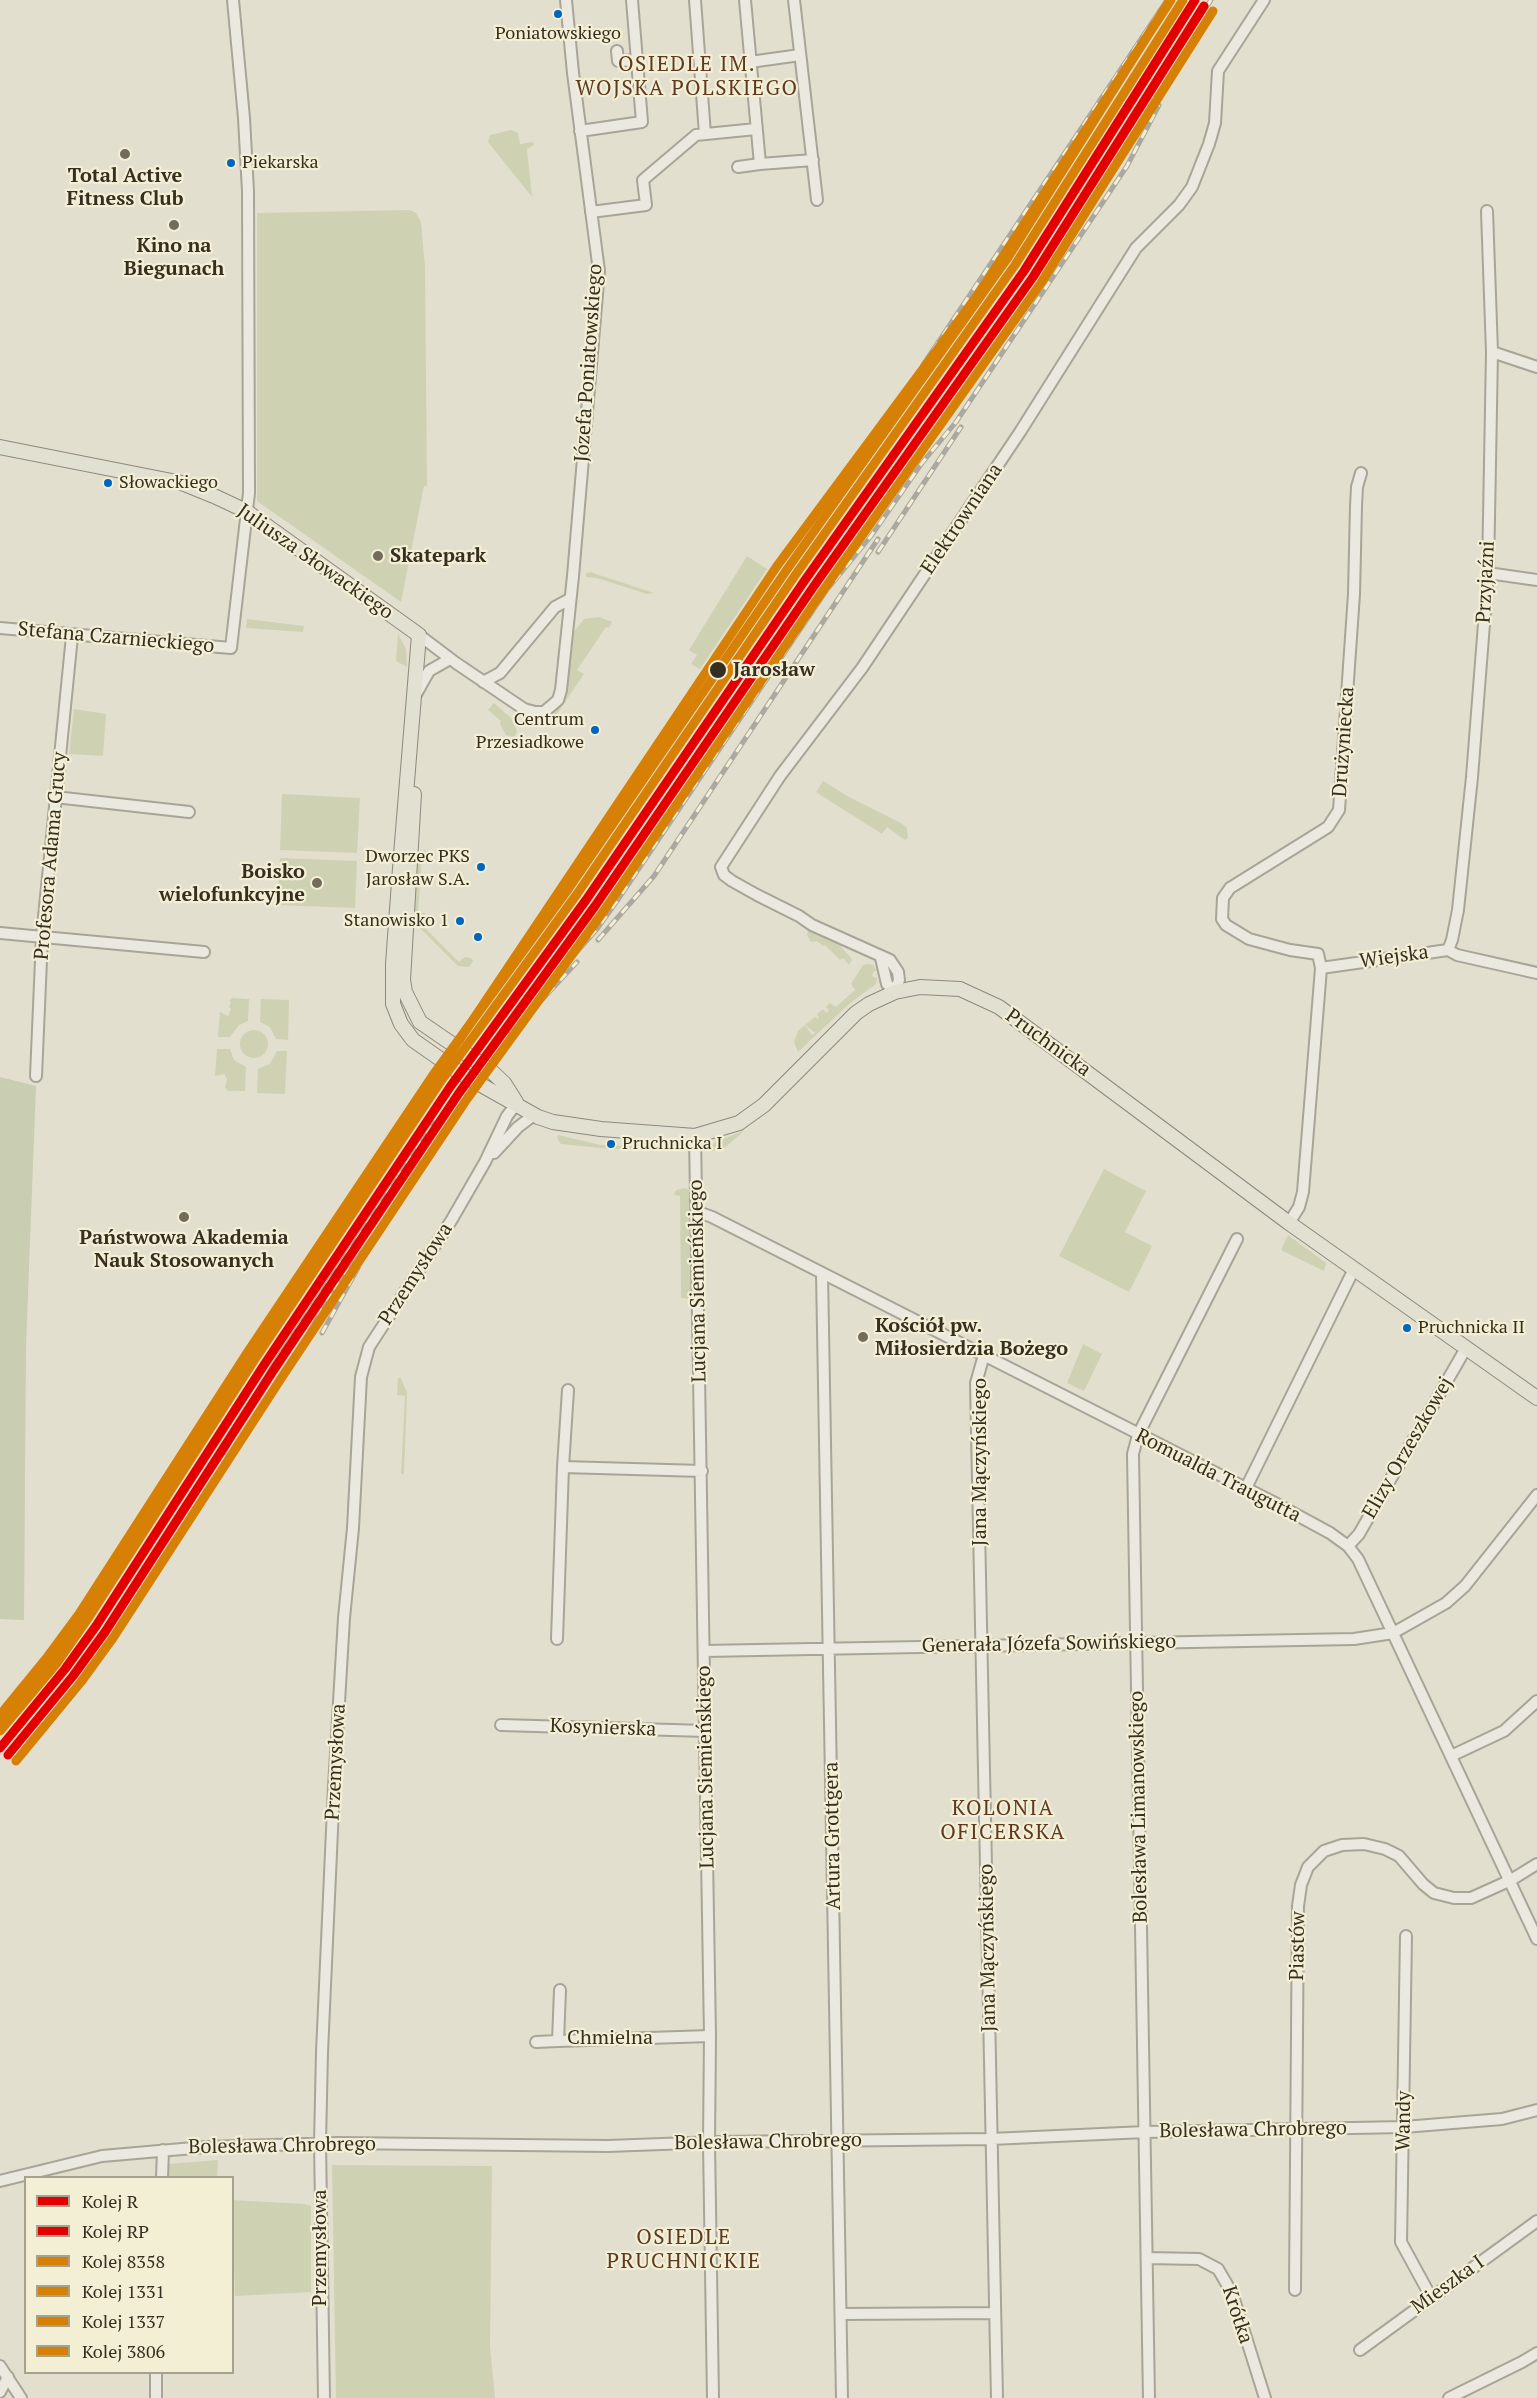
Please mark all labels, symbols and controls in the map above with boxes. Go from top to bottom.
marker: Poniatowskiego [552,8,564,20]
place label: Poniatowskiego [495,23,621,45]
district label: OSIEDLE IM. WOJSKA POLSKIEGO [575,52,799,102]
marker: Total Active Fitness Club [118,147,132,161]
place label: Piekarska [242,152,319,174]
marker: Piekarska [225,157,237,169]
place label: Total Active Fitness Club [66,164,184,211]
marker: Kino na Biegunach [167,218,181,232]
place label: Kino na Biegunach [124,234,224,281]
street label: Józefa Poniatowskiego [570,263,608,463]
street label: Elektrowniana [916,459,1008,579]
place label: Słowackiego [119,472,218,494]
marker: Słowackiego [102,477,114,489]
street label: Juliusza Słowackiego [232,499,398,625]
street label: Przyjaźni [1472,540,1500,624]
place label: Skatepark [390,544,486,568]
marker: Skatepark [371,549,385,563]
street label: Stefana Czarnieckiego [17,617,215,659]
place label: Jarosław [733,658,815,682]
marker: Jarosław [708,660,728,680]
street label: Drużyniecka [1328,686,1360,798]
place label: Centrum Przesiadkowe [476,709,584,752]
marker: Centrum Przesiadkowe [589,724,601,736]
street label: Profesora Adama Grucy [30,751,72,961]
place label: Dworzec PKS Jarosław S.A. [365,846,470,888]
place label: Boisko wielofunkcyjne [159,860,305,907]
marker: Dworzec PKS Jarosław S.A. [475,861,487,873]
marker: Boisko wielofunkcyjne [310,876,324,890]
place label: Stanowisko 1 [344,910,449,932]
marker: Stanowisko 1 [454,915,466,927]
unlabelled marker [472,931,484,943]
street label: Wiejska [1358,940,1430,974]
street label: Pruchnicka [1001,1004,1095,1082]
place label: Pruchnicka I [622,1133,722,1155]
marker: Pruchnicka I [605,1138,617,1150]
street label: Lucjana Siemieńskiego [684,1179,712,1383]
marker: Państwowa Akademia Nauk Stosowanych [177,1210,191,1224]
street label: Przemysłowa [374,1218,458,1330]
place label: Państwowa Akademia Nauk Stosowanych [79,1226,289,1273]
place label: Kościół pw. Miłosierdzia Bożego [875,1314,1068,1361]
place label: Pruchnicka II [1418,1317,1525,1339]
marker: Pruchnicka II [1401,1322,1413,1334]
marker: Kościół pw. Miłosierdzia Bożego [856,1330,870,1344]
street label: Elizy Orzeszkowej [1358,1373,1458,1523]
street label: Jana Mączyńskiego [968,1378,992,1546]
street label: Romualda Traugutta [1131,1424,1305,1528]
street label: Generała Józefa Sowińskiego [921,1630,1177,1658]
street label: Lucjana Siemieńskiego [692,1665,720,1869]
street label: Bolesława Limanowskiego [1125,1691,1153,1923]
street label: Przemysłowa [321,1703,351,1821]
street label: Kosynierska [549,1714,657,1742]
street label: Artura Grottgera [820,1762,846,1910]
district label: KOLONIA OFICERSKA [940,1796,1066,1846]
street label: Jana Mączyńskiego [975,1864,1001,2032]
street label: Piastów [1285,1911,1311,1981]
street label: Chmielna [567,2026,653,2050]
street label: Wandy [1391,2091,1417,2151]
street label: Bolesława Chrobrego [1159,2116,1347,2144]
street label: Bolesława Chrobrego [674,2128,862,2156]
street label: Bolesława Chrobrego [188,2132,376,2160]
legend [24,2176,234,2374]
text: Kolej R [82,2189,138,2213]
street label: Przemysłowa [308,2189,332,2307]
text: Kolej RP [82,2219,149,2243]
district label: OSIEDLE PRUCHNICKIE [607,2225,761,2275]
text: Kolej 8358 [82,2249,165,2273]
street label: Mieszka I [1407,2251,1489,2319]
text: Kolej 1331 [82,2279,165,2303]
street label: Krótka [1216,2283,1258,2347]
text: Kolej 1337 [82,2309,165,2333]
text: Kolej 3806 [82,2339,165,2363]

